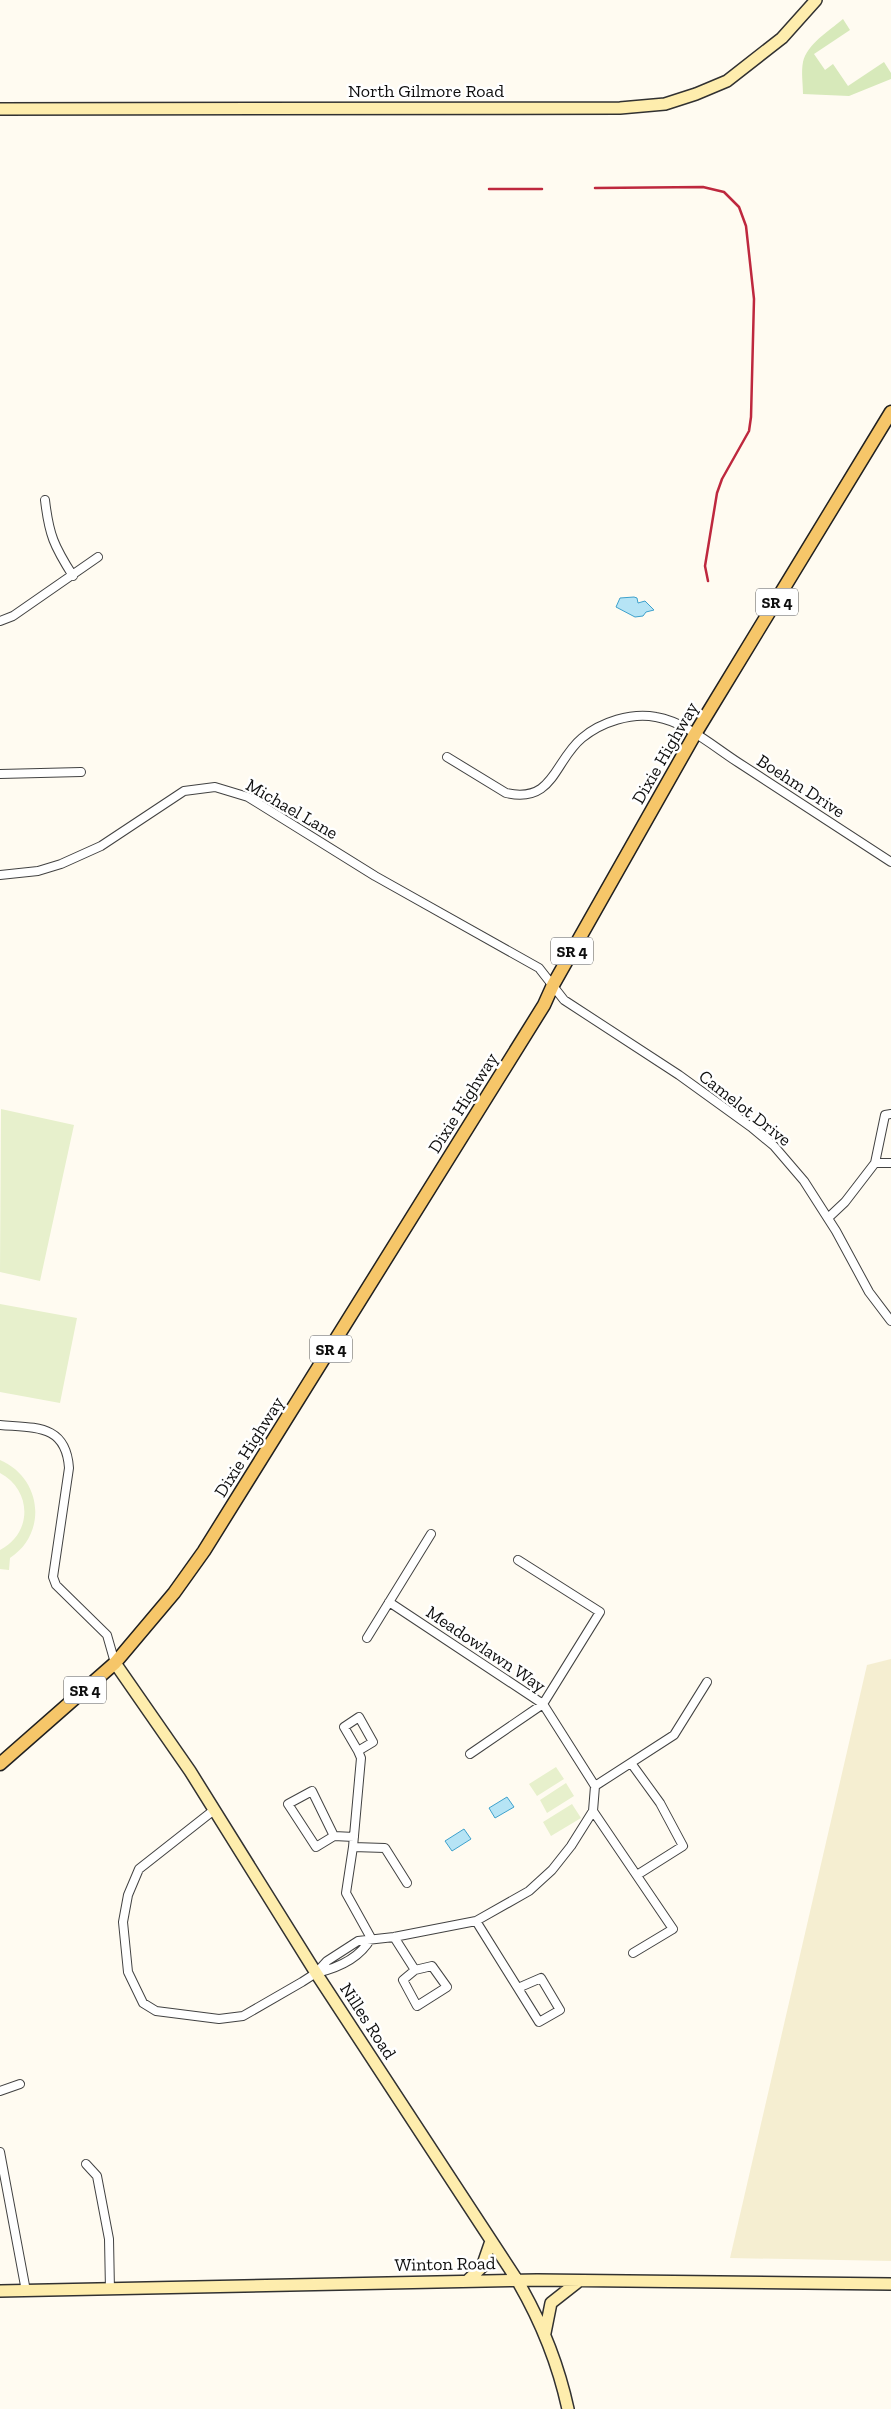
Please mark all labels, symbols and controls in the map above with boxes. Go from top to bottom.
street label: North Gilmore Road [348,80,504,102]
road number: SR 4 [756,588,798,616]
street label: Dixie Highway [627,697,703,808]
street label: Boehm Drive [753,749,849,823]
street label: Michael Lane [242,774,342,844]
road number: SR 4 [551,938,593,964]
street label: Dixie Highway [423,1048,503,1157]
street label: Camelot Drive [694,1065,796,1151]
road number: SR 4 [310,1336,352,1362]
street label: Dixie Highway [209,1392,289,1501]
street label: Meadowlawn Way [422,1601,551,1698]
road number: SR 4 [64,1676,106,1704]
street label: Nilles Road [335,1979,401,2063]
street label: Winton Road [394,2252,496,2276]

